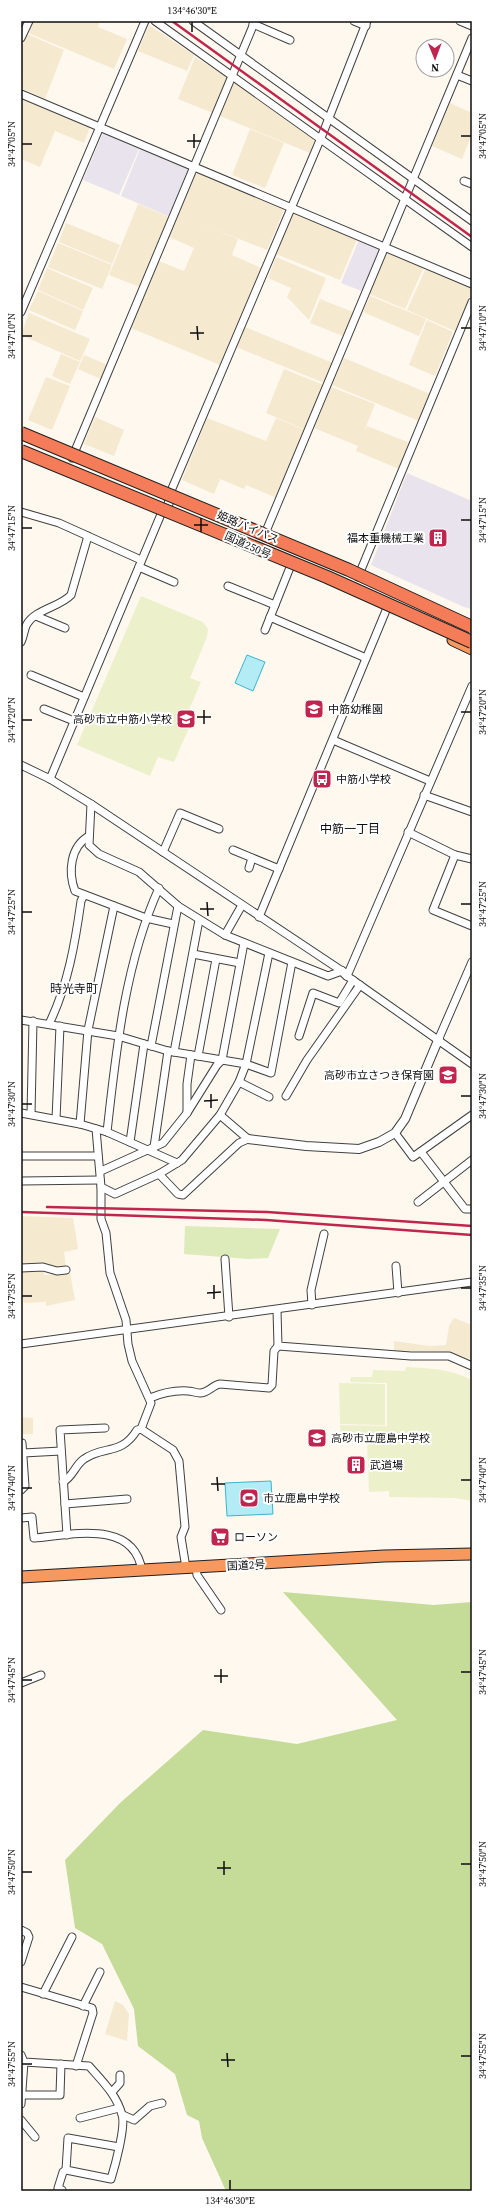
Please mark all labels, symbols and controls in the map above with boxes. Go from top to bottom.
text: 134°46'30"E [167,4,217,17]
north arrow [415,38,455,78]
text: N [431,60,439,75]
text: 34°47'05"N [476,113,489,159]
text: 34°47'05"N [5,121,18,167]
text: 34°47'10"N [476,305,489,351]
text: 34°47'10"N [5,313,18,359]
text: 34°47'15"N [476,497,489,543]
text: 34°47'15"N [5,505,18,551]
street label: 姫路バイパス [215,508,281,547]
building icon: 福本重機械工業 [427,527,449,549]
street label: 国道250号 [222,529,273,562]
place label: 福本重機械工業 [347,531,424,546]
text: 34°47'20"N [476,689,489,735]
text: 34°47'20"N [5,697,18,743]
school or university icon: 中筋幼稚園 [303,698,325,720]
place label: 中筋幼稚園 [328,702,383,717]
school or university icon: 高砂市立中筋小学校 [175,708,197,730]
place label: 高砂市立中筋小学校 [73,712,172,727]
bus stop icon: 中筋小学校 [311,768,333,790]
place label: 中筋小学校 [336,772,391,787]
district label: 中筋一丁目 [320,821,380,837]
text: 34°47'25"N [476,881,489,927]
text: 34°47'25"N [5,889,18,935]
district label: 時光寺町 [50,981,98,997]
school or university icon: 高砂市立さつき保育園 [437,1064,459,1086]
place label: 高砂市立さつき保育園 [324,1068,434,1083]
text: 34°47'30"N [476,1073,489,1119]
text: 34°47'30"N [5,1081,18,1127]
text: 34°47'35"N [476,1265,489,1311]
text: 34°47'35"N [5,1273,18,1319]
school or university icon: 高砂市立鹿島中学校 [306,1427,328,1449]
place label: 高砂市立鹿島中学校 [331,1431,430,1446]
building icon: 武道場 [345,1454,367,1476]
text: 34°47'40"N [476,1457,489,1503]
place label: 武道場 [370,1458,403,1473]
text: 34°47'40"N [5,1465,18,1511]
sports icon: 市立鹿島中学校 [238,1487,260,1509]
place label: 市立鹿島中学校 [263,1491,340,1506]
supermarket icon: ローソン [209,1526,231,1548]
place label: ローソン [234,1530,278,1545]
street label: 国道2号 [226,1557,266,1574]
text: 34°47'45"N [476,1649,489,1695]
text: 34°47'45"N [5,1657,18,1703]
text: 34°47'50"N [476,1841,489,1887]
text: 34°47'50"N [5,1849,18,1895]
text: 34°47'55"N [476,2033,489,2079]
text: 34°47'55"N [5,2041,18,2087]
text: 134°46'30"E [205,2194,255,2207]

